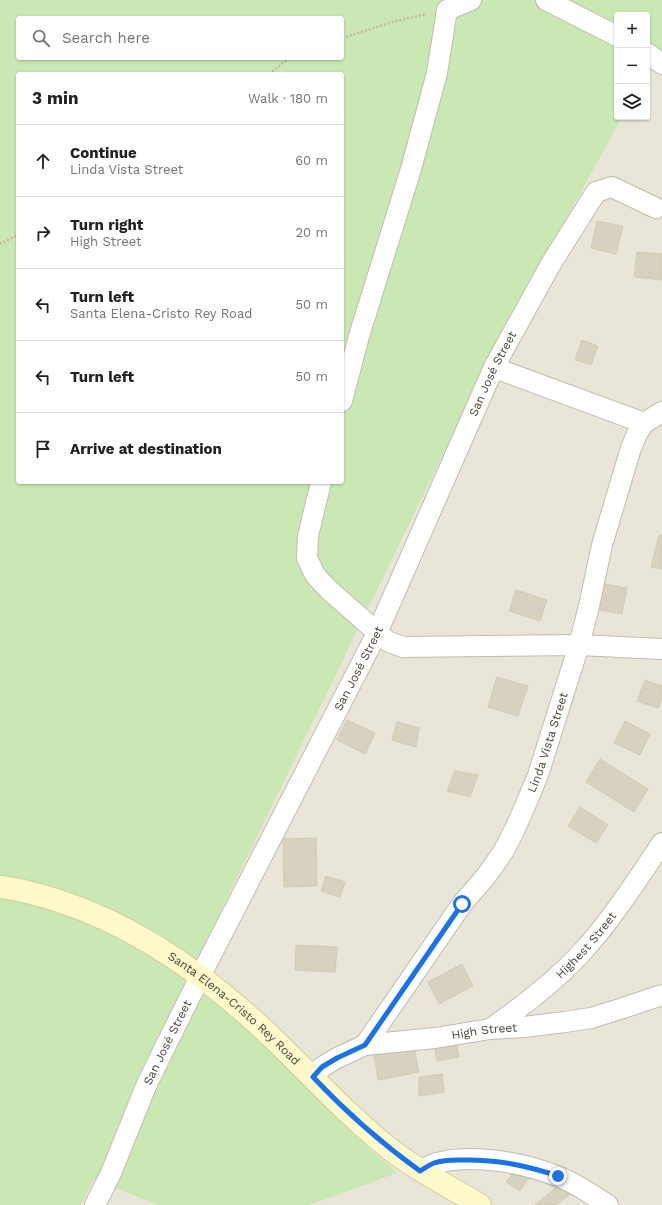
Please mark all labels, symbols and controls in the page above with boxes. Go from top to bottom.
map controls [614,12,650,120]
button: + [614,12,650,48]
search box [16,16,344,60]
icon: search [30,27,52,49]
text: Search here [62,29,150,47]
button: − [614,48,650,84]
button: layers [614,84,650,120]
text: 3 min [32,88,78,108]
text: Walk · 180 m [248,91,328,106]
text: Continue [70,144,137,162]
icon: ahead [32,150,54,172]
text: 60 m [295,153,328,168]
text: Linda Vista Street [70,162,183,177]
text: Turn right [70,216,143,234]
icon: right [32,222,54,244]
text: 20 m [296,225,328,240]
text: High Street [70,234,142,249]
text: Turn left [70,288,134,306]
icon: left [32,294,54,316]
text: 50 m [296,297,328,312]
text: Santa Elena-Cristo Rey Road [70,306,252,321]
street label: San José Street [466,329,519,419]
icon: left [32,366,54,388]
text: Turn left [70,368,134,386]
text: 50 m [296,369,328,384]
icon: arrive [32,438,54,460]
text: Arrive at destination [70,440,222,458]
street label: San José Street [331,624,386,713]
street label: Linda Vista Street [524,691,571,795]
route start [453,895,471,913]
street label: Highest Street [553,909,619,981]
street label: Santa Elena-Cristo Rey Road [165,949,303,1068]
street label: San José Street [141,998,194,1087]
street label: High Street [450,1020,518,1042]
route end [549,1167,567,1185]

